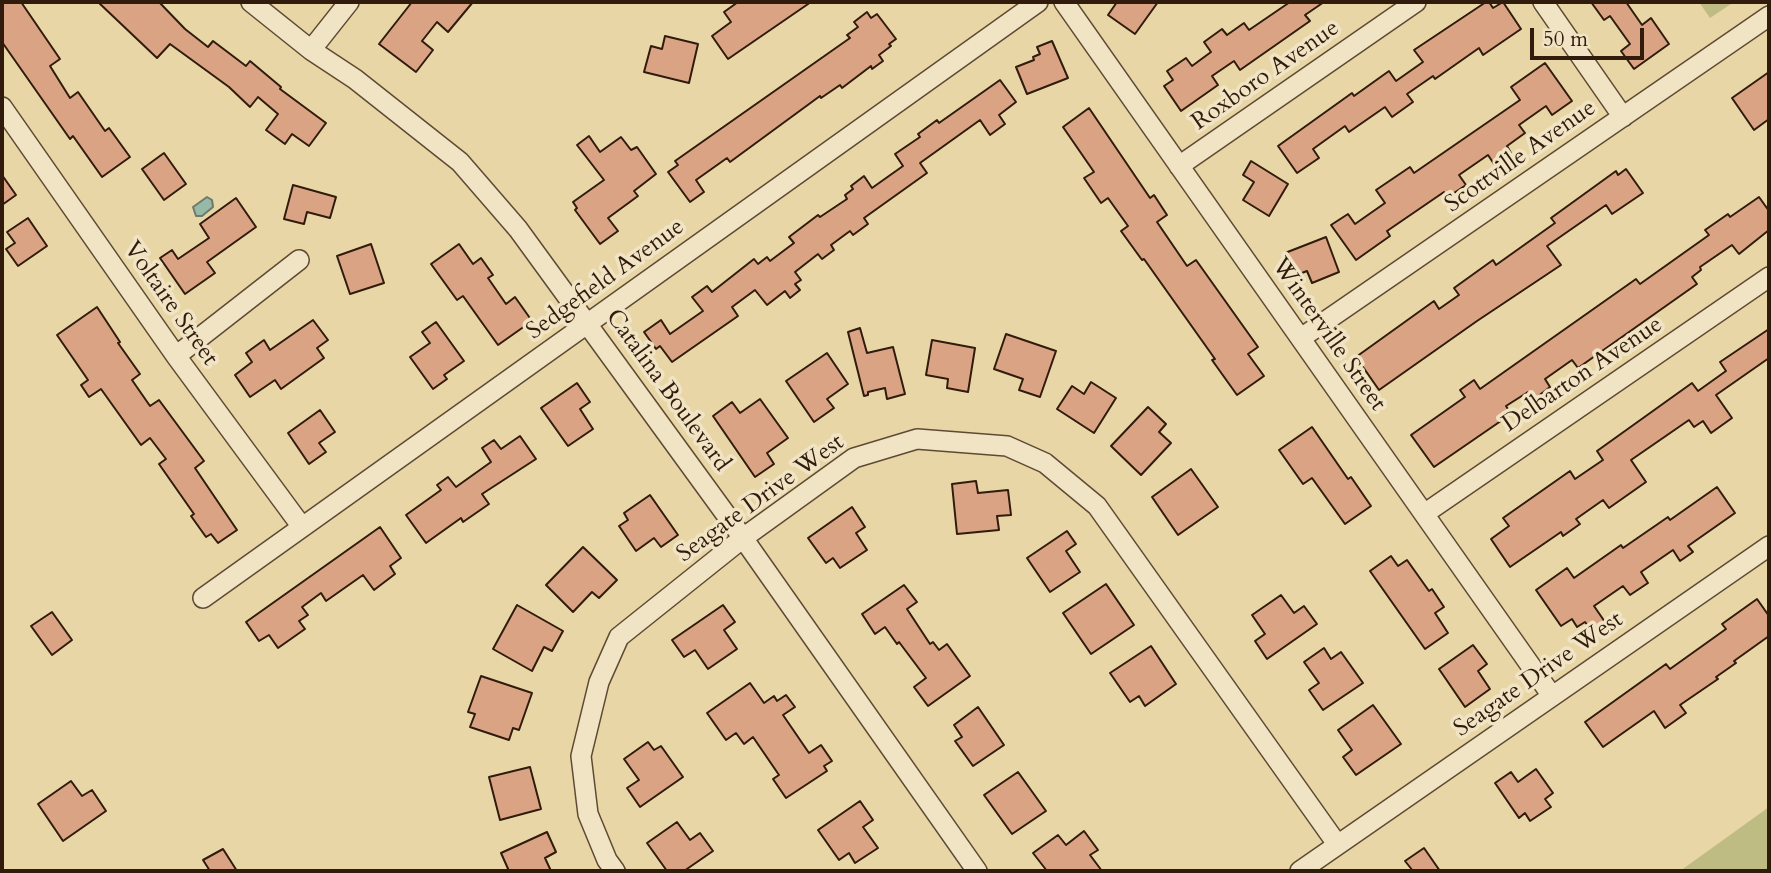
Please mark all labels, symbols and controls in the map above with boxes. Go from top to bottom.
street label: Roxboro Avenue [1187,14,1345,138]
scale bar [1533,14,1647,58]
text: 50 m [1543,25,1588,54]
street label: Scottville Avenue [1440,94,1602,220]
street label: Sedgefield Avenue [522,213,690,347]
street label: Voltaire Street [117,236,223,372]
street label: Winterville Street [1264,253,1392,417]
street label: Catalina Boulevard [598,304,736,478]
street label: Delbarton Avenue [1497,311,1669,439]
street label: Seagate Drive West [672,429,850,569]
street label: Seagate Drive West [1449,606,1629,744]

